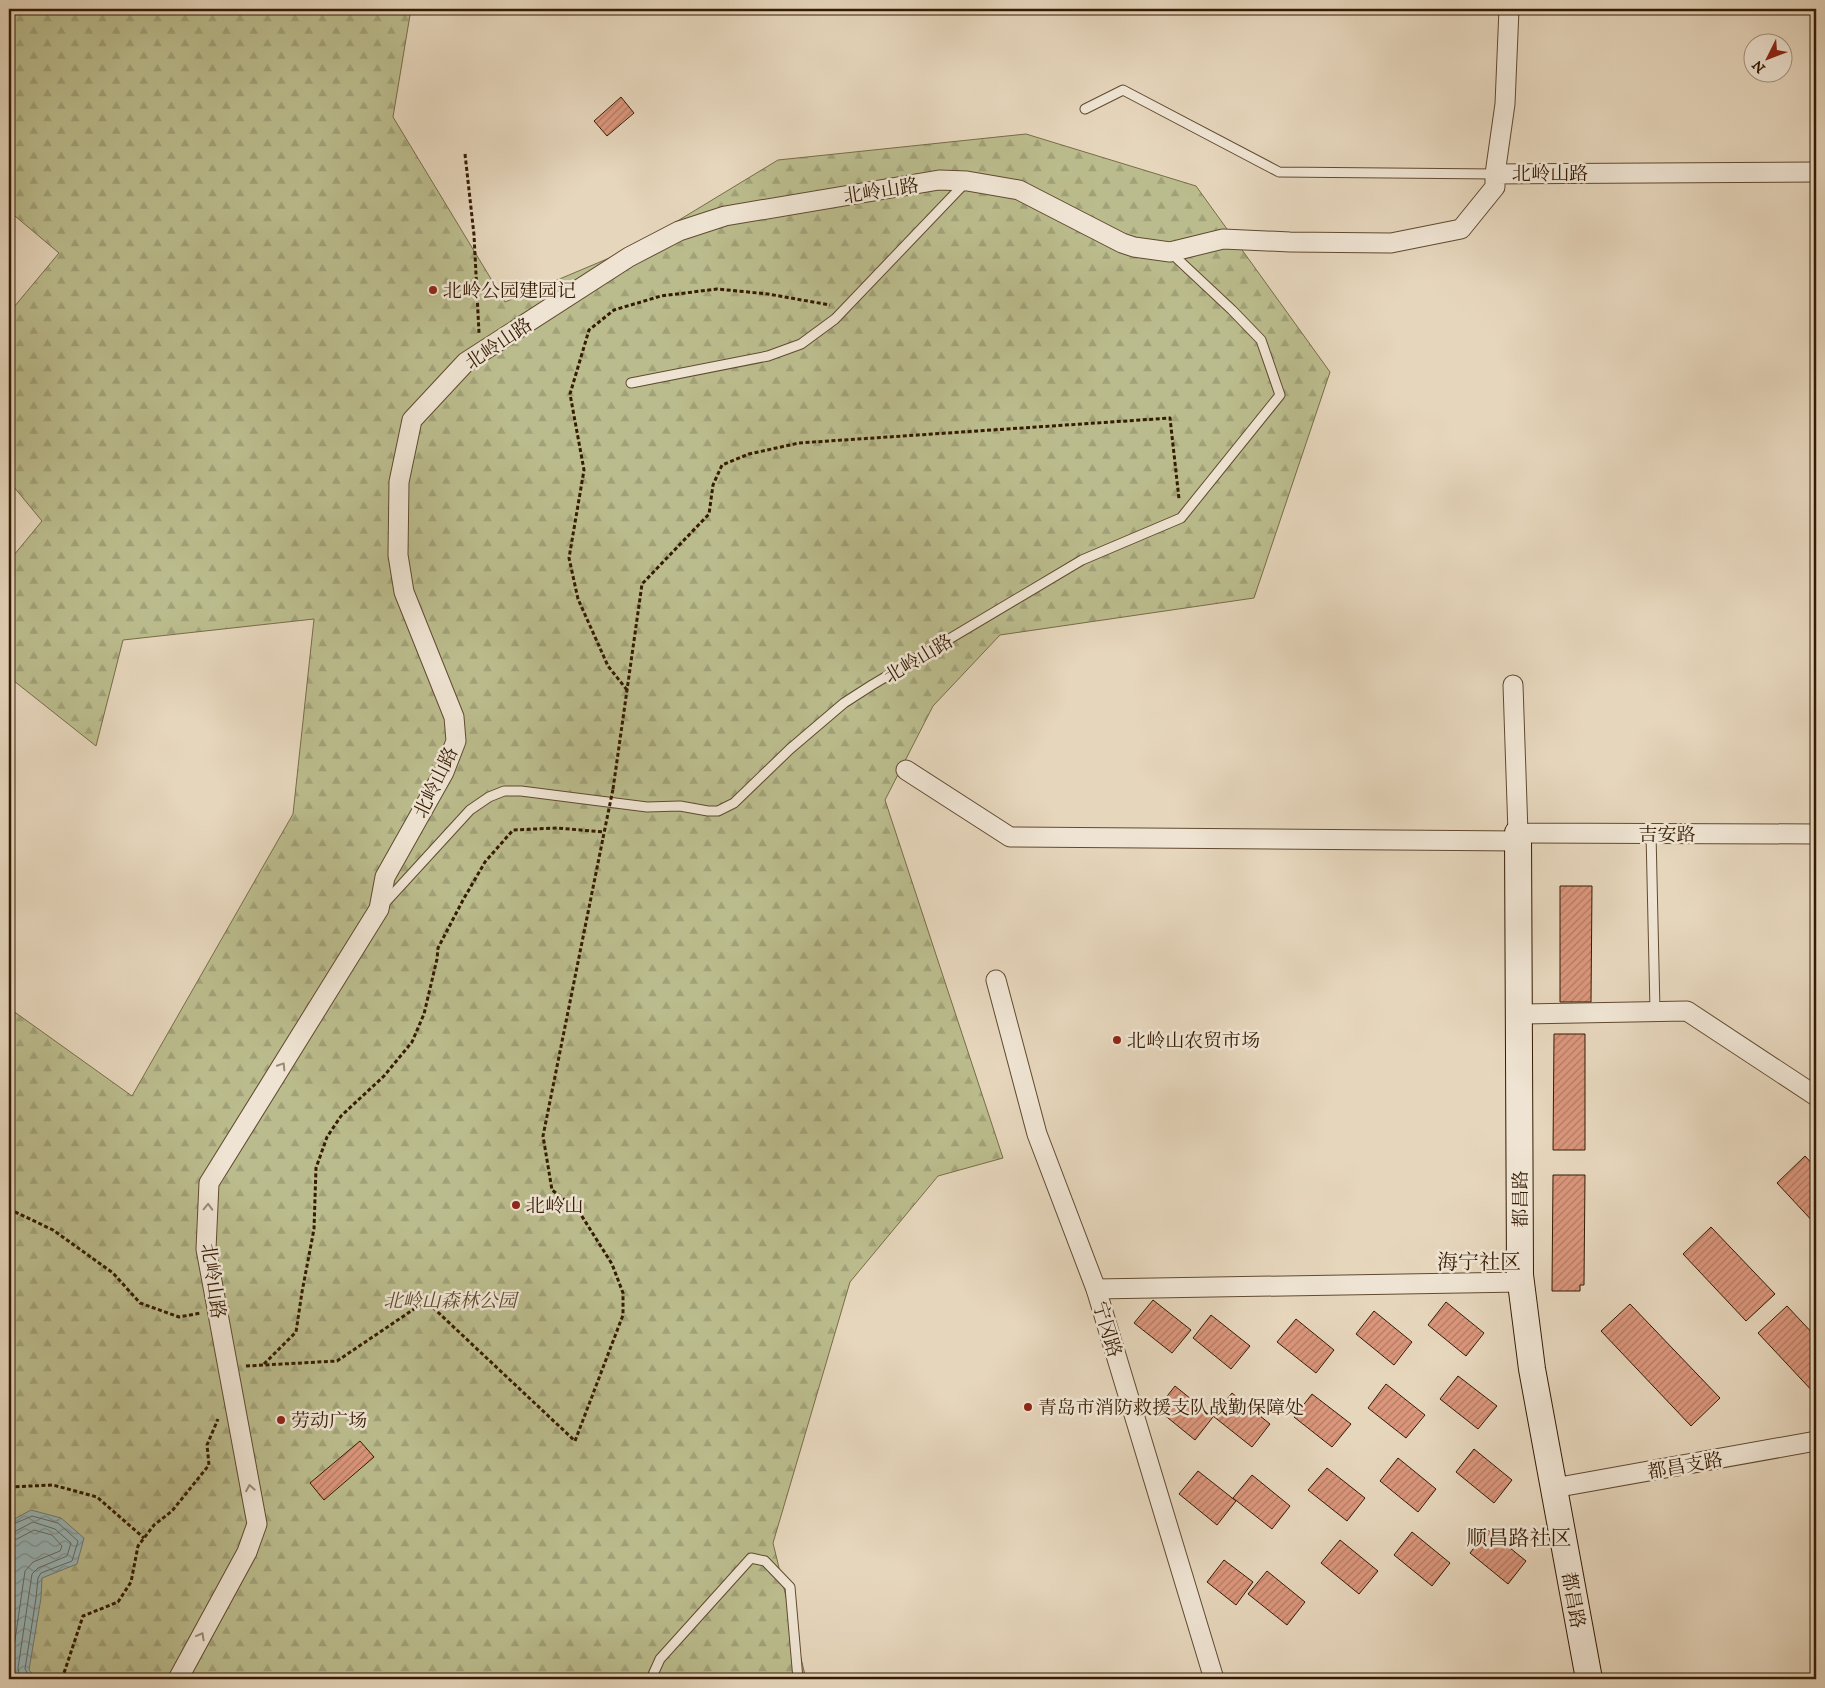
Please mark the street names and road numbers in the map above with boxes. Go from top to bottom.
street label: 北岭山路 [1512,163,1588,186]
street label: 北岭山路 [842,174,921,209]
street label: 北岭山路 [461,313,537,375]
street label: 北岭山路 [880,630,957,689]
street label: 北岭山路 [409,743,463,822]
street label: 吉安路 [1638,824,1696,847]
street label: 都昌路 [1510,1170,1533,1228]
street label: 北岭山路 [196,1242,229,1320]
street label: 宁冈路 [1087,1299,1126,1360]
street label: 都昌支路 [1646,1449,1725,1484]
street label: 都昌路 [1556,1570,1589,1630]

